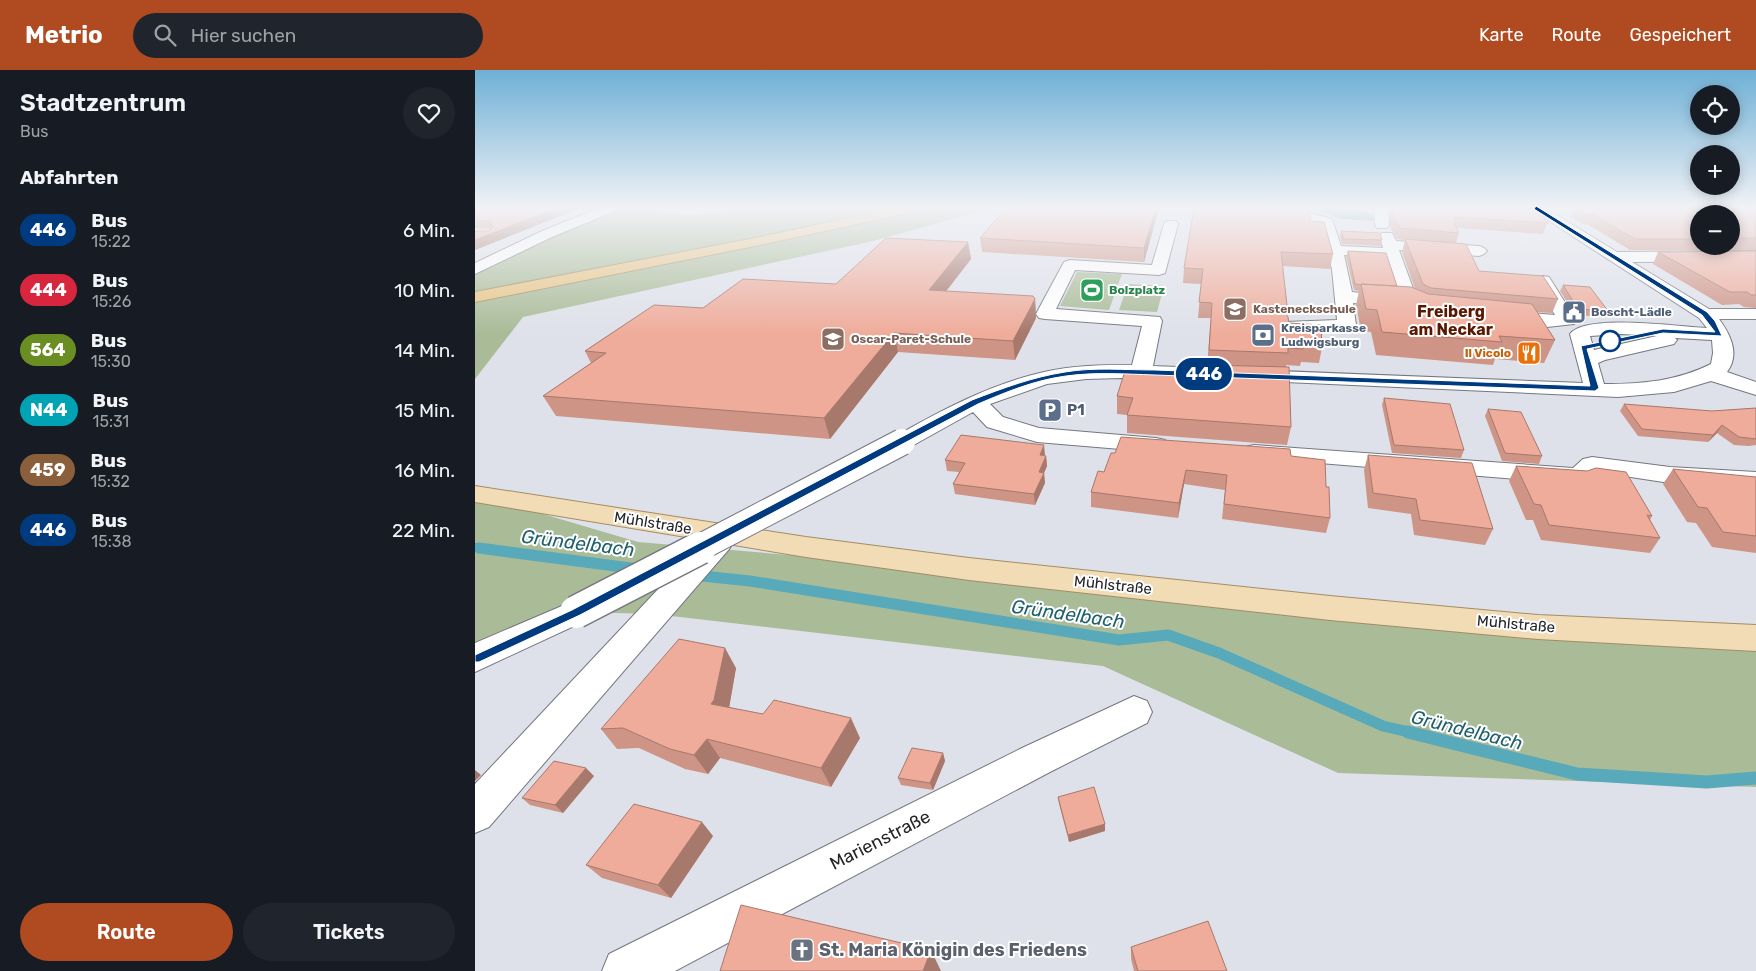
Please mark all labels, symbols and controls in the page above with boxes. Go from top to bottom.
search box [133,13,483,58]
text: Metrio [25,21,103,49]
icon: search [151,21,179,49]
text: Hier suchen [191,24,296,47]
text: Karte [1479,24,1523,46]
text: Route [1551,24,1601,46]
text: Gespeichert [1629,24,1731,46]
map controls [1690,85,1740,255]
button: locate [1690,85,1740,135]
button: heart [403,87,455,139]
text: Stadtzentrum [20,89,186,117]
text: Bus [20,122,48,141]
button: + [1690,145,1740,195]
text: Abfahrten [20,166,118,189]
button: − [1690,205,1740,255]
text: Bus [91,209,127,232]
text: 446 [30,219,66,241]
text: 6 Min. [403,219,455,242]
text: 15:22 [91,232,131,251]
text: Bus [92,269,128,292]
sports icon: Bolzplatz [1079,277,1105,303]
text: 444 [30,279,67,301]
text: 10 Min. [394,279,455,302]
place label: Bolzplatz [1109,283,1165,297]
text: 15:26 [92,292,131,311]
school or university icon: Kasteneckschule [1222,296,1248,322]
public building icon: Boscht-Lädle [1561,299,1587,325]
place label: Kasteneckschule [1253,302,1356,316]
district label: Freiberg am Neckar [1409,302,1494,339]
place label: Boscht-Lädle [1591,305,1672,319]
place label: Kreisparkasse Ludwigsburg [1281,321,1366,349]
bank icon: Kreisparkasse Ludwigsburg [1250,322,1276,348]
school or university icon: Oscar-Paret-Schule [820,326,846,352]
text: Bus [91,329,127,352]
unlabelled marker [1599,330,1621,352]
place label: Oscar-Paret-Schule [851,332,971,346]
text: 564 [30,339,66,361]
text: 14 Min. [394,339,455,362]
restaurant icon: Il Vicolo [1516,340,1542,366]
place label: Il Vicolo [1465,346,1511,360]
text: 15:30 [91,352,131,371]
line badge: 446 [1175,358,1233,390]
text: 446 [1186,363,1222,385]
text: Bus [93,389,129,412]
parking icon: P1 [1037,397,1063,423]
text: N44 [30,399,68,421]
text: 15 Min. [395,399,455,422]
place label: P1 [1067,401,1085,419]
text: 15:31 [93,412,129,431]
text: Bus [90,449,127,472]
text: 459 [30,459,65,481]
text: 16 Min. [395,459,455,482]
text: 15:32 [90,472,130,491]
street label: Mühlstraße [613,508,693,538]
text: Bus [91,509,127,532]
text: 446 [30,519,66,541]
text: 22 Min. [392,519,455,542]
water label: Gründelbach [520,525,636,561]
text: 15:38 [91,532,132,551]
street label: Mühlstraße [1073,572,1153,598]
water label: Gründelbach [1010,595,1126,633]
street label: Mühlstraße [1476,612,1556,636]
water label: Gründelbach [1409,705,1525,755]
street label: Marienstraße [826,805,934,875]
button: Route [20,903,233,961]
button: Tickets [243,903,455,961]
church icon: St. Maria Königin des Friedens [789,937,815,963]
place label: St. Maria Königin des Friedens [819,939,1087,961]

